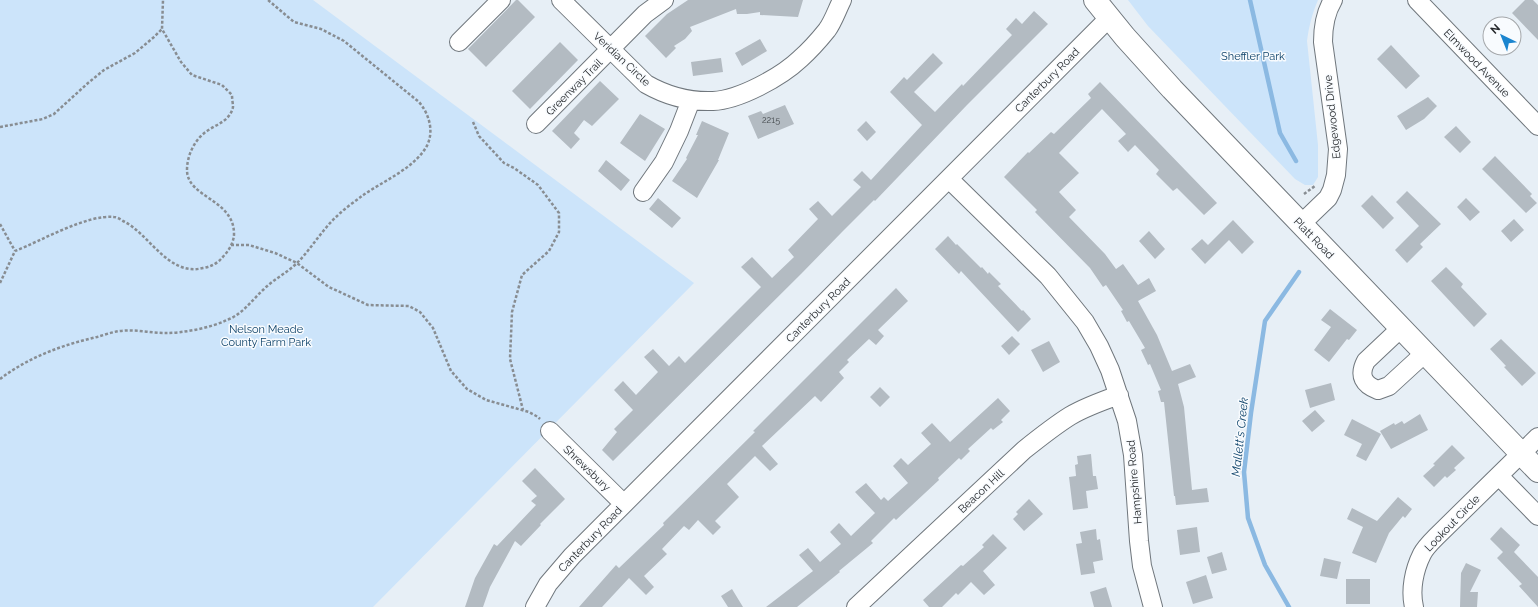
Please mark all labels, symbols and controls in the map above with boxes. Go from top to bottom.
north arrow [1482,16,1522,56]
text: N [1488,21,1503,37]
street label: Elmwood Avenue [1441,27,1513,100]
street label: Veridian Circle [591,30,653,89]
street label: Canterbury Road [1012,45,1082,115]
park label: Sheffler Park [1221,50,1285,63]
street label: Greenway Trail [543,56,605,118]
street label: Edgewood Drive [1322,74,1343,159]
house number: 2215 [762,115,780,125]
street label: Platt Road [1291,215,1337,262]
street label: Canterbury Road [783,275,853,345]
park label: Nelson Meade County Farm Park [221,323,311,349]
water label: Mallett's Creek [1229,396,1251,477]
street label: Hampshire Road [1124,439,1145,525]
street label: Shrewsbury [560,443,613,494]
street label: Beacon Hill [956,467,1007,516]
street label: Lookout Circle [1422,492,1483,554]
street label: Canterbury Road [556,504,625,575]

